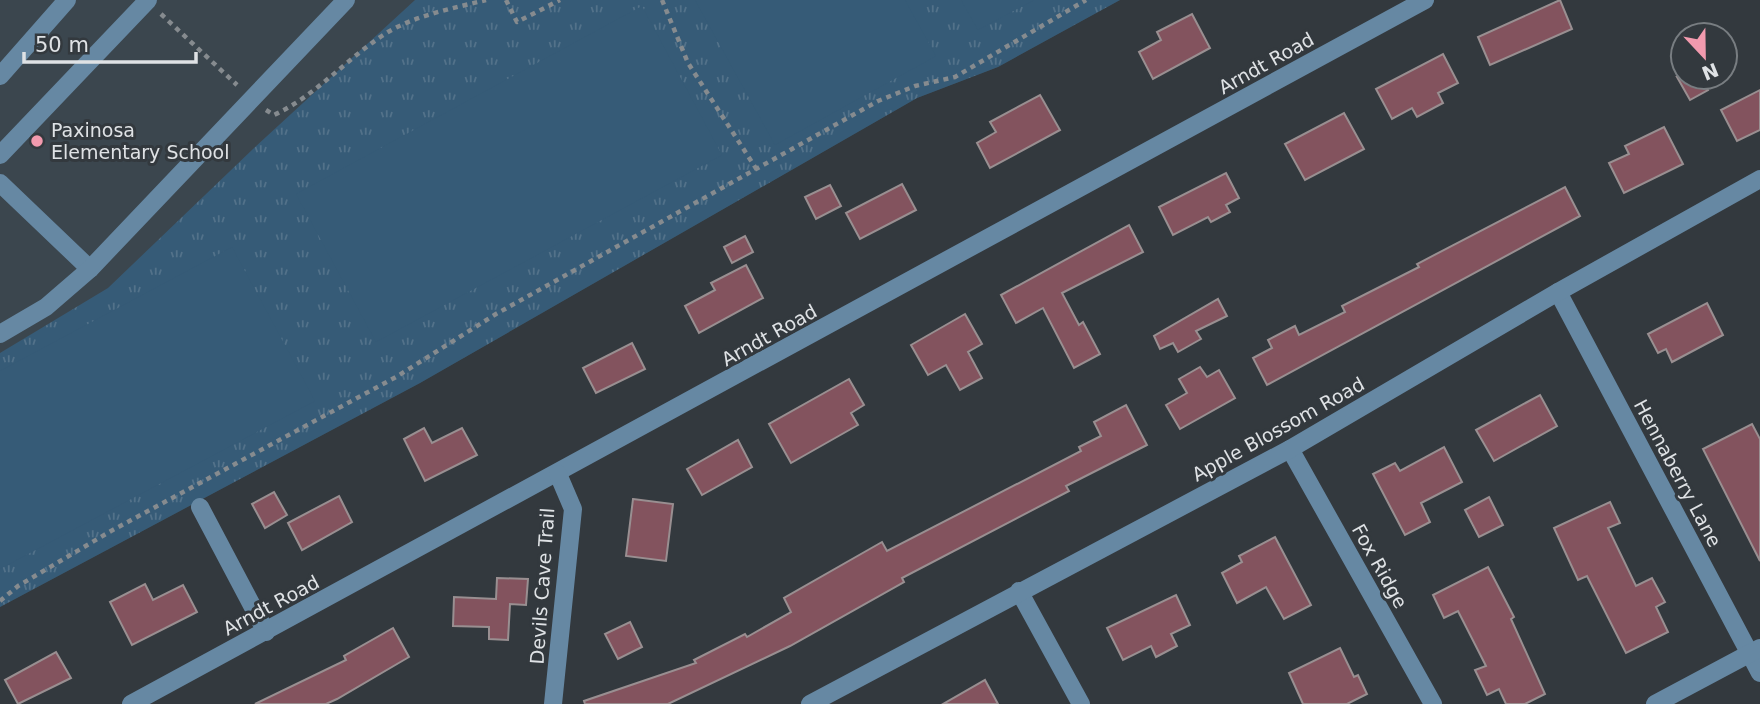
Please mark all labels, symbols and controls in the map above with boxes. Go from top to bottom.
scale bar [24,21,196,65]
north arrow [1669,21,1739,91]
street label: Arndt Road [1214,28,1318,98]
text: 50 m [35,33,89,57]
text: N [1699,59,1722,85]
place label: Paxinosa Elementary School [51,119,229,163]
marker: Paxinosa Elementary School [29,133,45,149]
street label: Arndt Road [717,300,821,370]
street label: Apple Blossom Road [1188,372,1368,486]
street label: Hennaberry Lane [1630,395,1726,551]
street label: Devils Cave Trail [526,507,558,665]
street label: Fox Ridge [1348,520,1412,612]
street label: Arndt Road [219,570,323,640]

